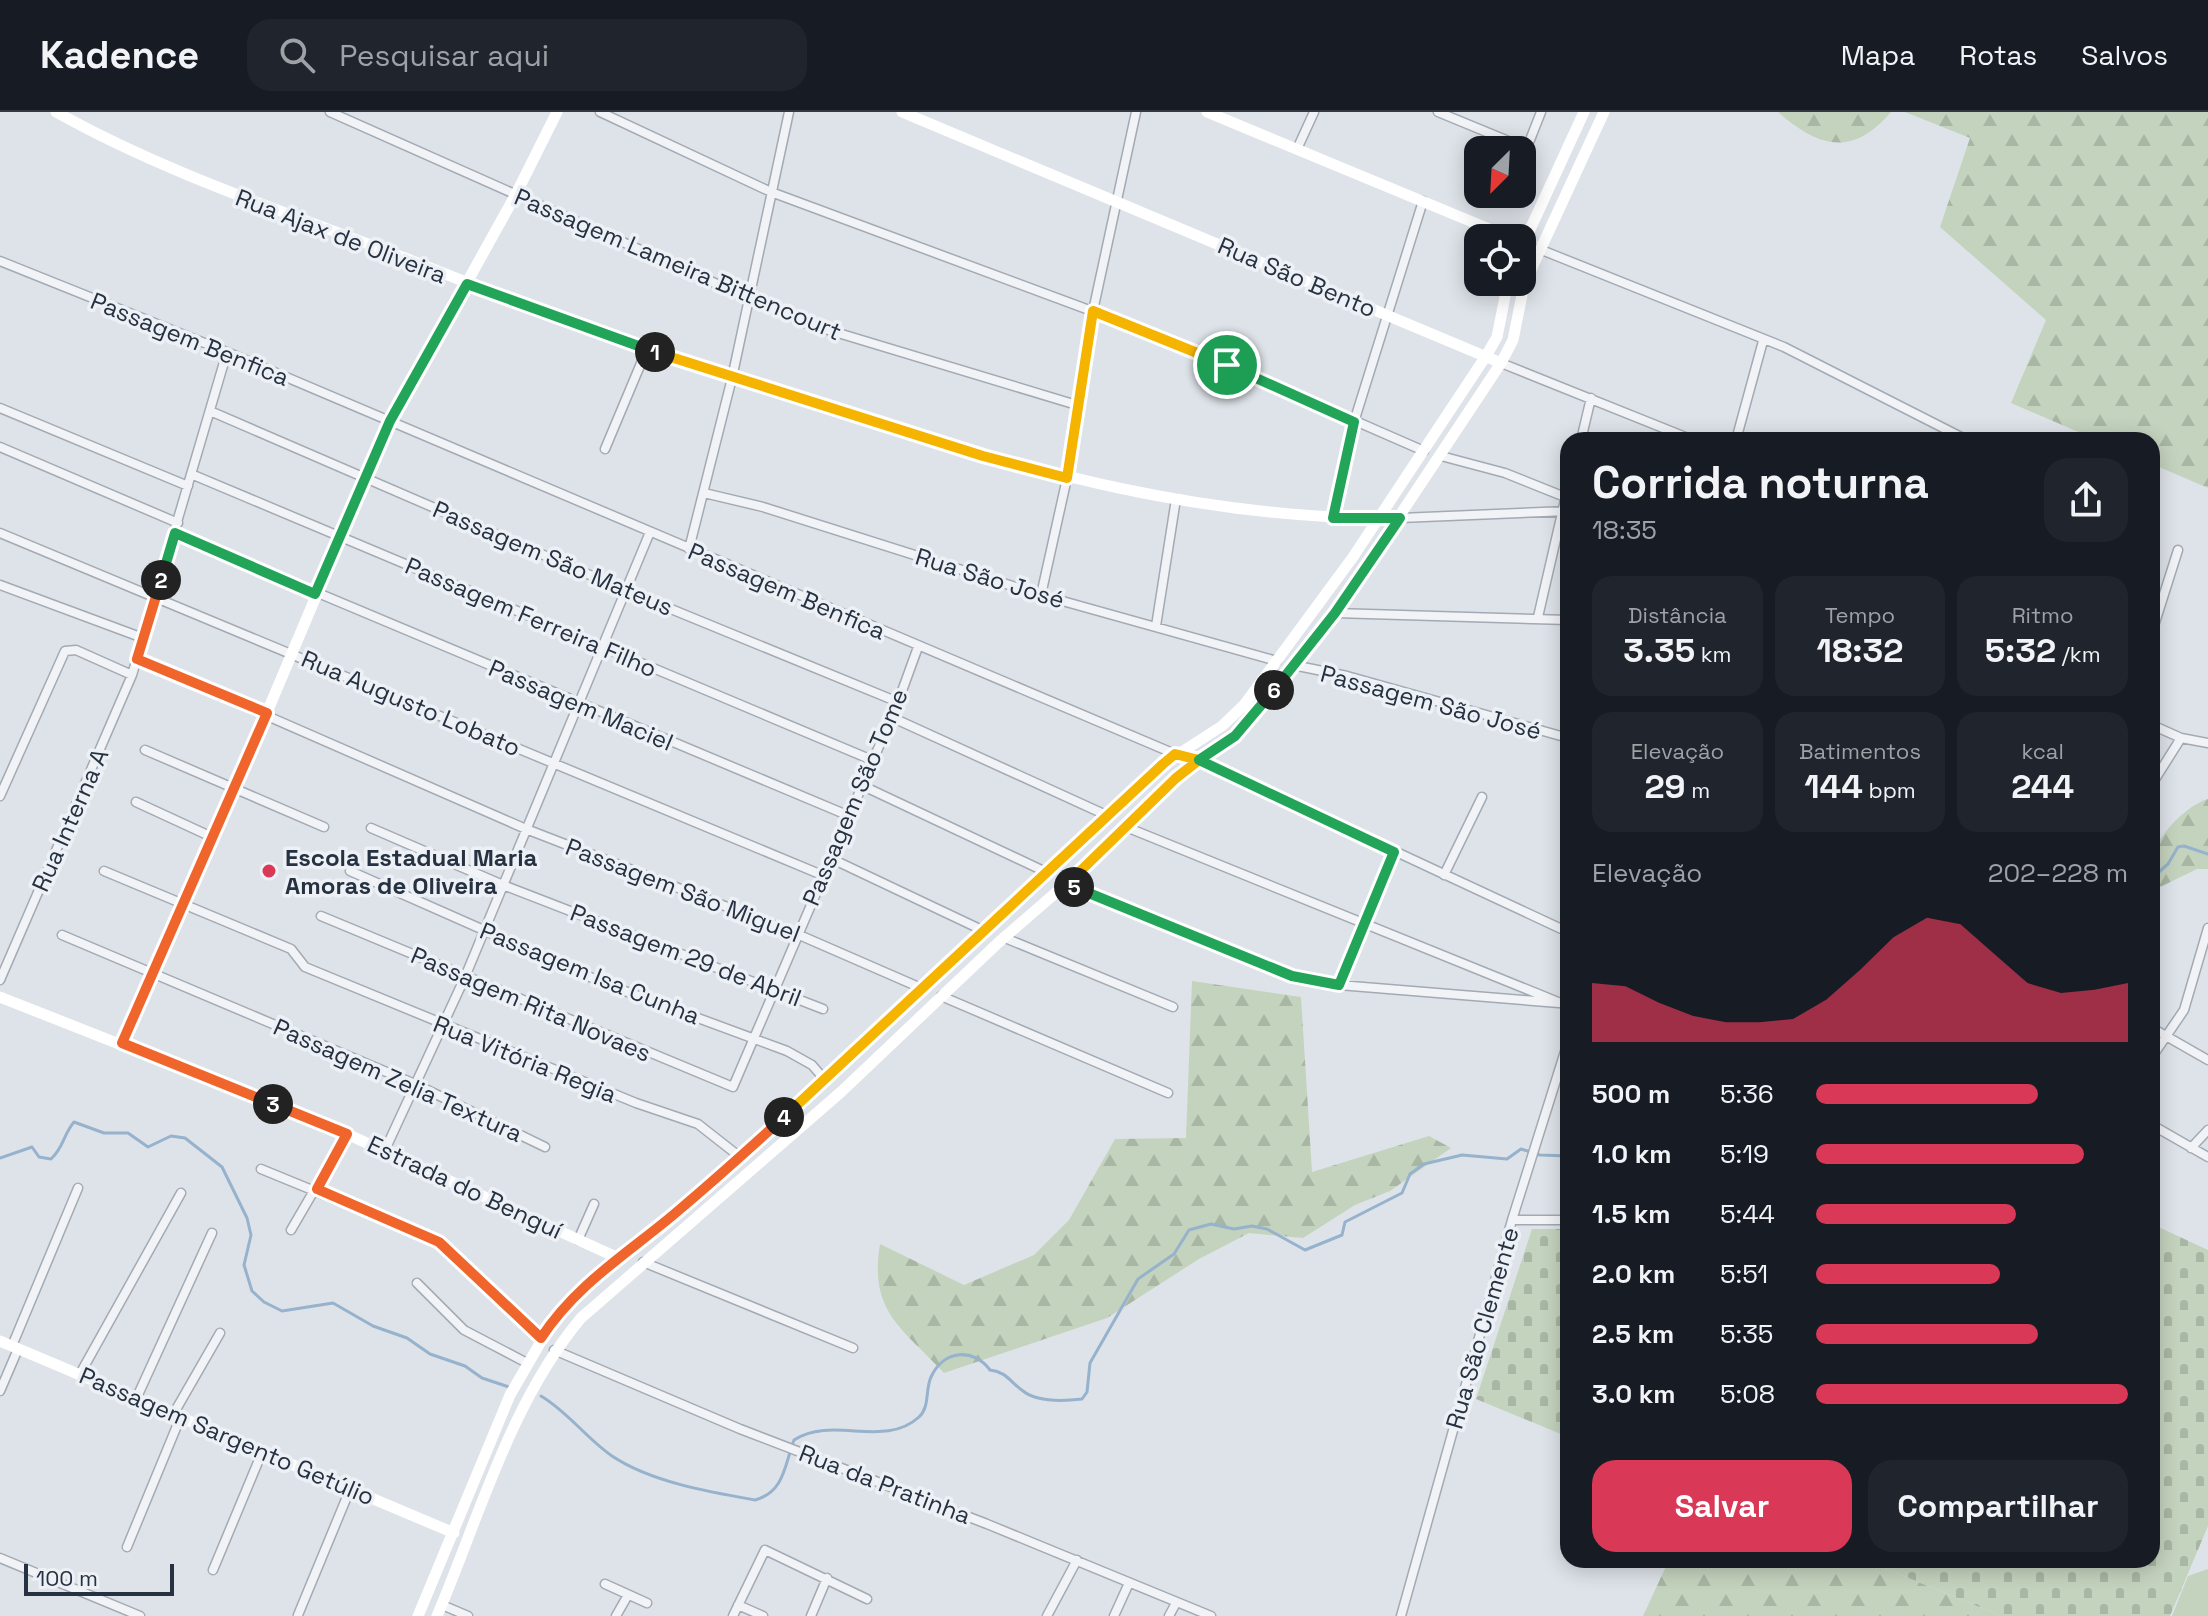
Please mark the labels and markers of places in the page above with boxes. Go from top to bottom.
pin [1193,331,1261,399]
pin: 1 [635,332,675,372]
pin: 2 [141,560,181,600]
pin: 6 [1254,670,1294,710]
place label: Escola Estadual Maria Amoras de Oliveira [285,842,538,901]
marker: Escola Estadual Maria Amoras de Oliveira [260,862,278,880]
pin: 5 [1054,867,1094,907]
pin: 3 [253,1084,293,1124]
pin: 4 [764,1097,804,1137]

